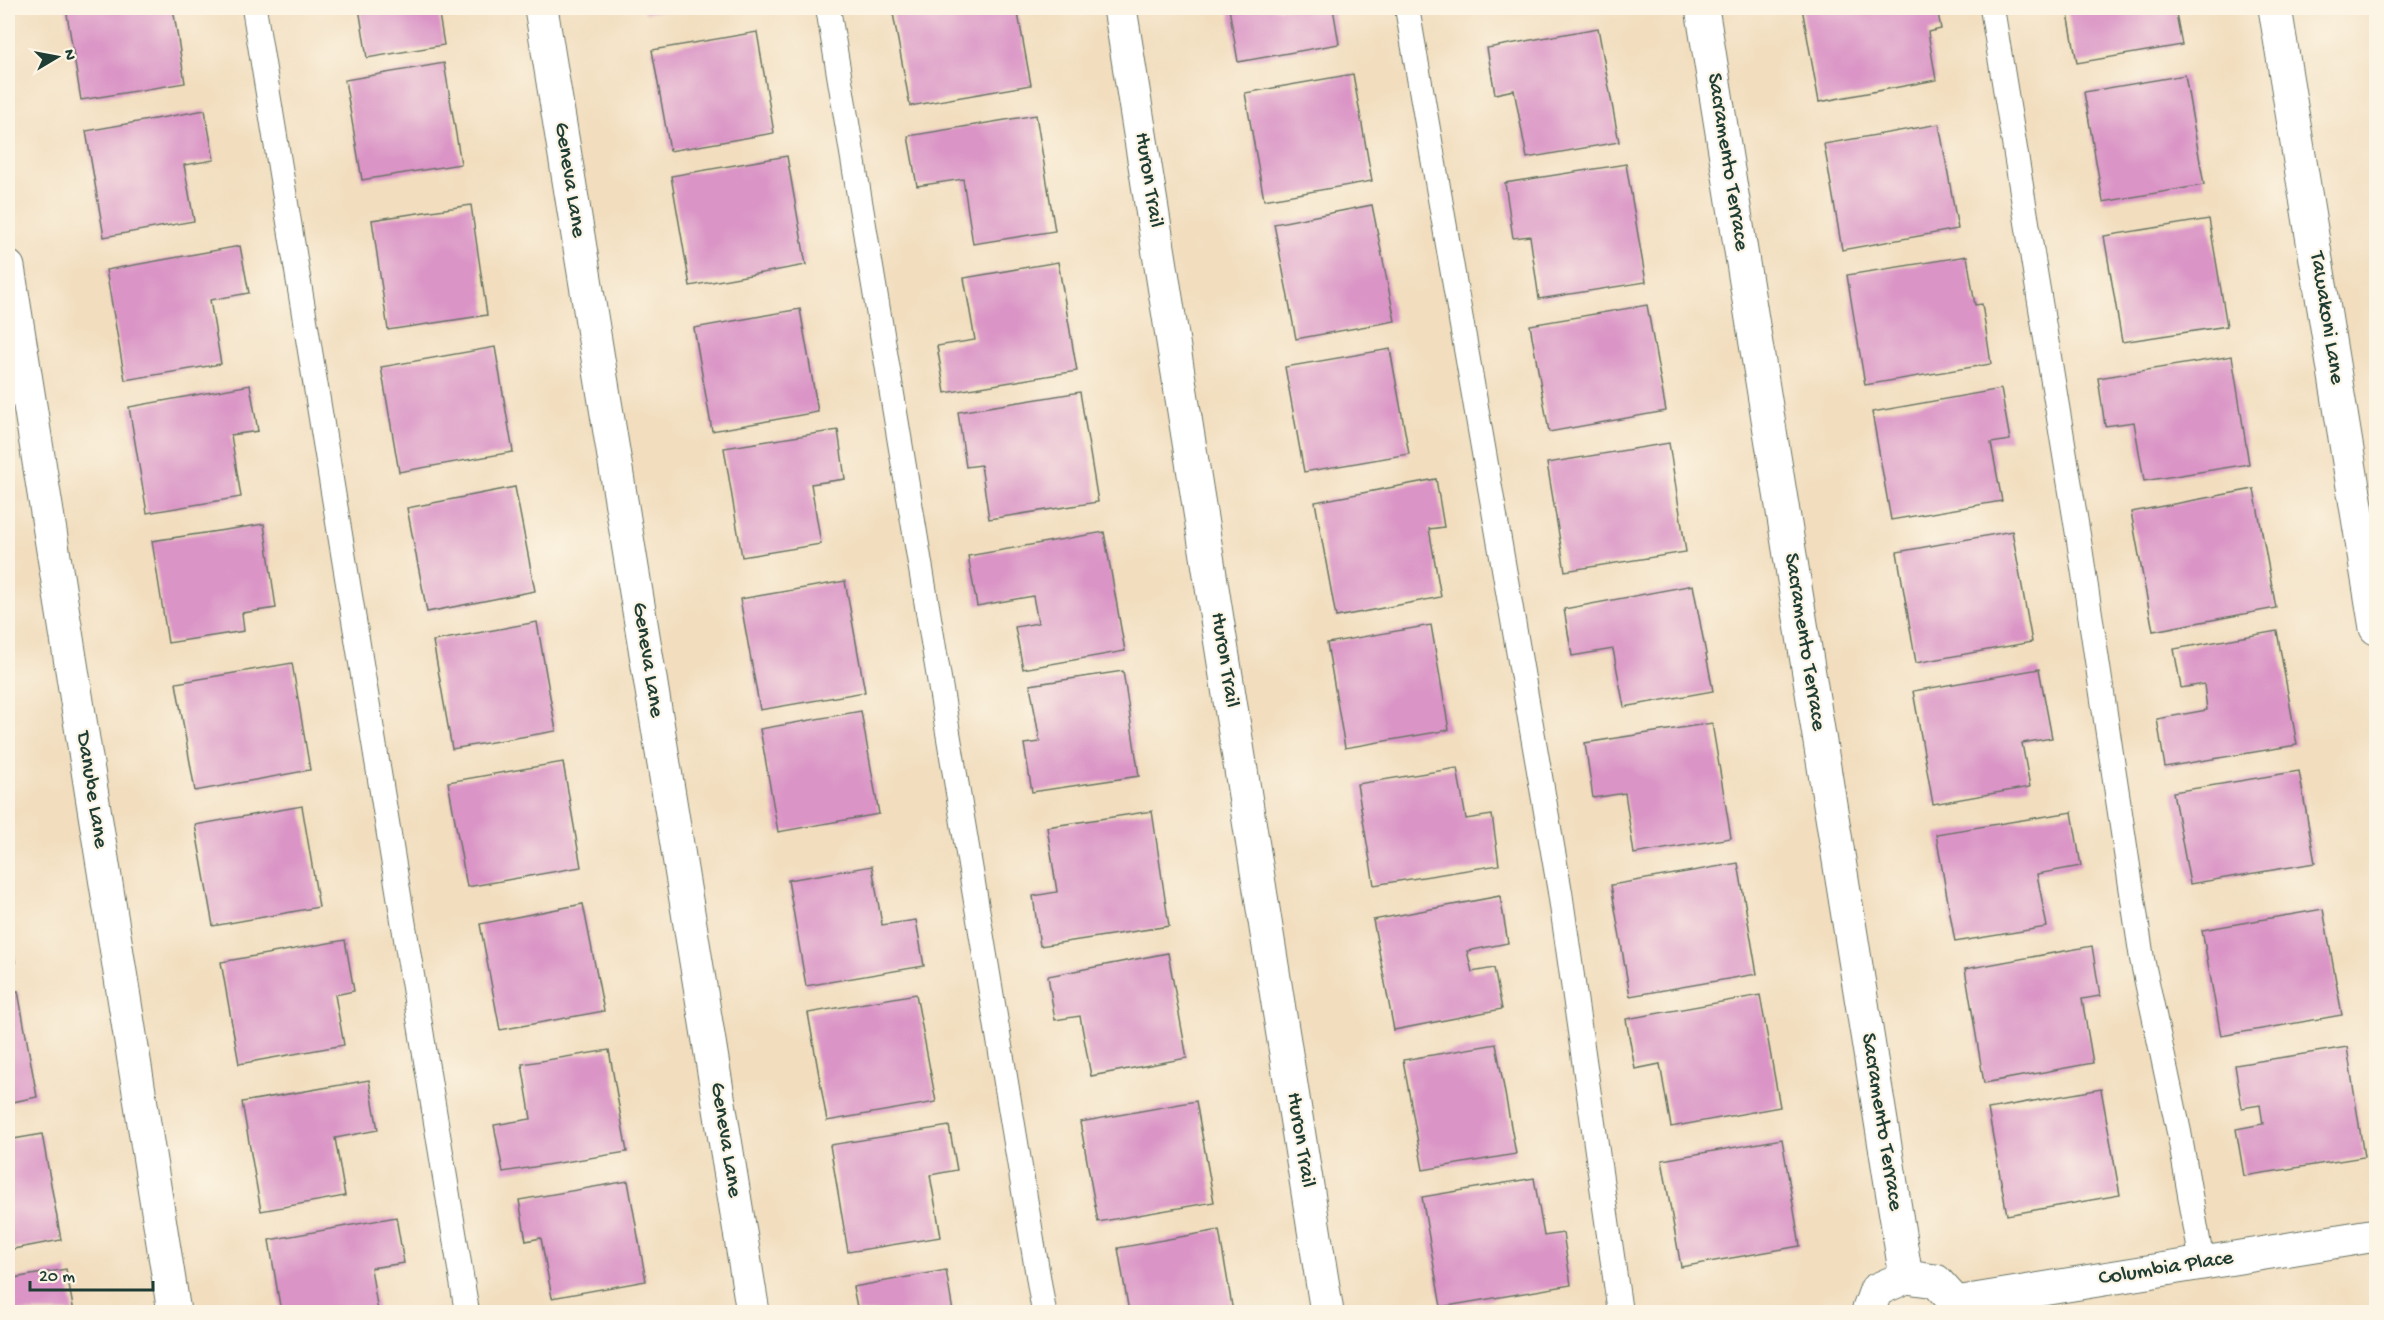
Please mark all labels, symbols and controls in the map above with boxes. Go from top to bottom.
north arrow [27,27,87,87]
text: N [58,48,79,62]
street label: Sacramento Terrace [1700,71,1754,253]
street label: Geneva Lane [547,121,591,240]
street label: Huron Trail [1128,131,1168,230]
street label: Tawakoni Lane [2302,248,2349,387]
street label: Sacramento Terrace [1777,551,1831,733]
street label: Geneva Lane [625,601,669,720]
street label: Huron Trail [1204,611,1244,710]
street label: Danube Lane [69,728,113,851]
street label: Sacramento Terrace [1854,1031,1908,1213]
street label: Geneva Lane [703,1081,747,1200]
street label: Huron Trail [1280,1091,1320,1190]
street label: Columbia Place [2097,1245,2236,1292]
scale bar [30,1254,153,1292]
text: 20 m [39,1267,75,1288]

